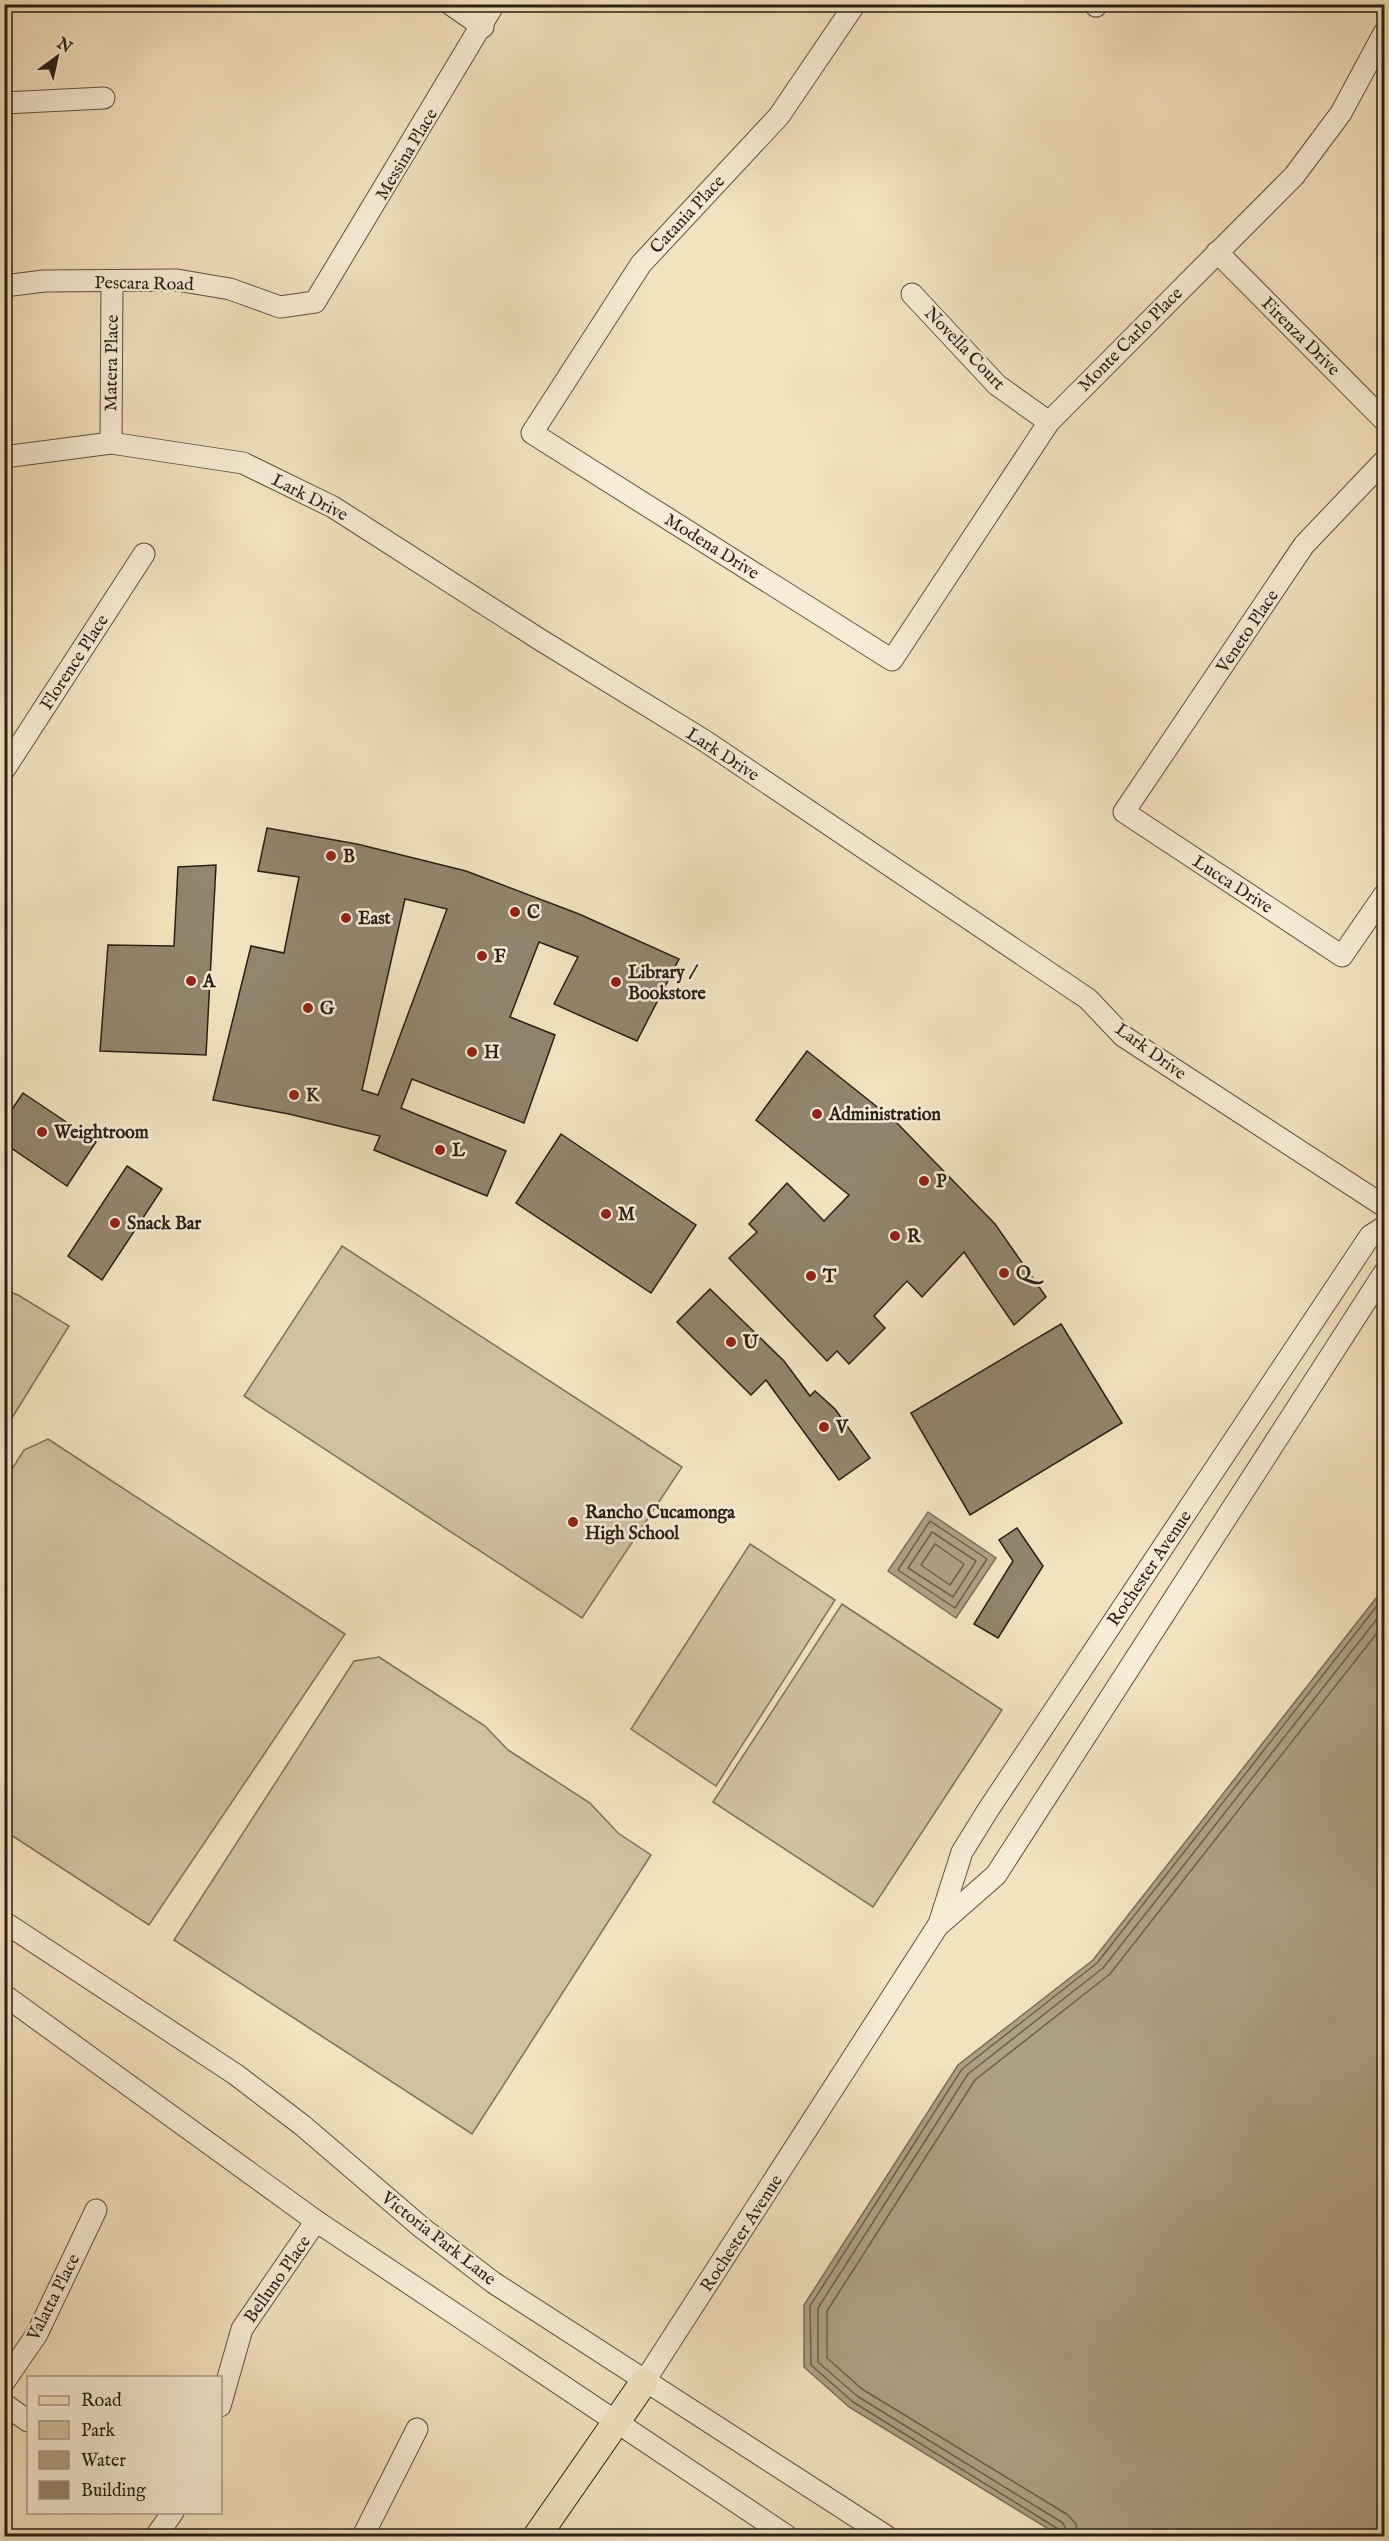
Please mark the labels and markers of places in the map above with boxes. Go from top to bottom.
place label: B [343,846,355,869]
marker: B [324,849,338,863]
place label: C [527,902,540,925]
marker: C [508,905,522,919]
place label: East [358,908,392,931]
marker: East [339,911,353,925]
place label: F [494,946,506,969]
marker: F [475,949,489,963]
place label: Library / Bookstore [628,962,707,1006]
place label: A [202,971,216,994]
marker: A [184,974,198,988]
marker: Library / Bookstore [609,975,623,989]
place label: G [320,998,335,1021]
marker: G [301,1001,315,1015]
place label: H [484,1042,500,1065]
marker: H [465,1045,479,1059]
place label: K [306,1085,320,1108]
marker: K [287,1088,301,1102]
place label: Administration [828,1104,941,1127]
marker: Administration [810,1107,824,1121]
place label: Weightroom [53,1122,149,1145]
marker: Weightroom [35,1125,49,1139]
place label: L [452,1140,466,1163]
marker: L [433,1143,447,1157]
place label: P [936,1171,947,1194]
marker: P [917,1174,931,1188]
place label: M [618,1204,635,1227]
marker: M [599,1207,613,1221]
place label: Snack Bar [127,1213,202,1236]
marker: Snack Bar [108,1216,122,1230]
place label: R [907,1226,922,1249]
marker: R [888,1229,902,1243]
place label: Q [1016,1263,1044,1286]
place label: T [822,1266,837,1289]
marker: Q [997,1266,1011,1280]
marker: T [804,1269,818,1283]
place label: U [742,1332,759,1355]
marker: U [724,1335,738,1349]
place label: V [835,1417,849,1440]
marker: V [817,1420,831,1434]
place label: Rancho Cucamonga High School [585,1502,736,1546]
marker: Rancho Cucamonga High School [566,1515,580,1529]

